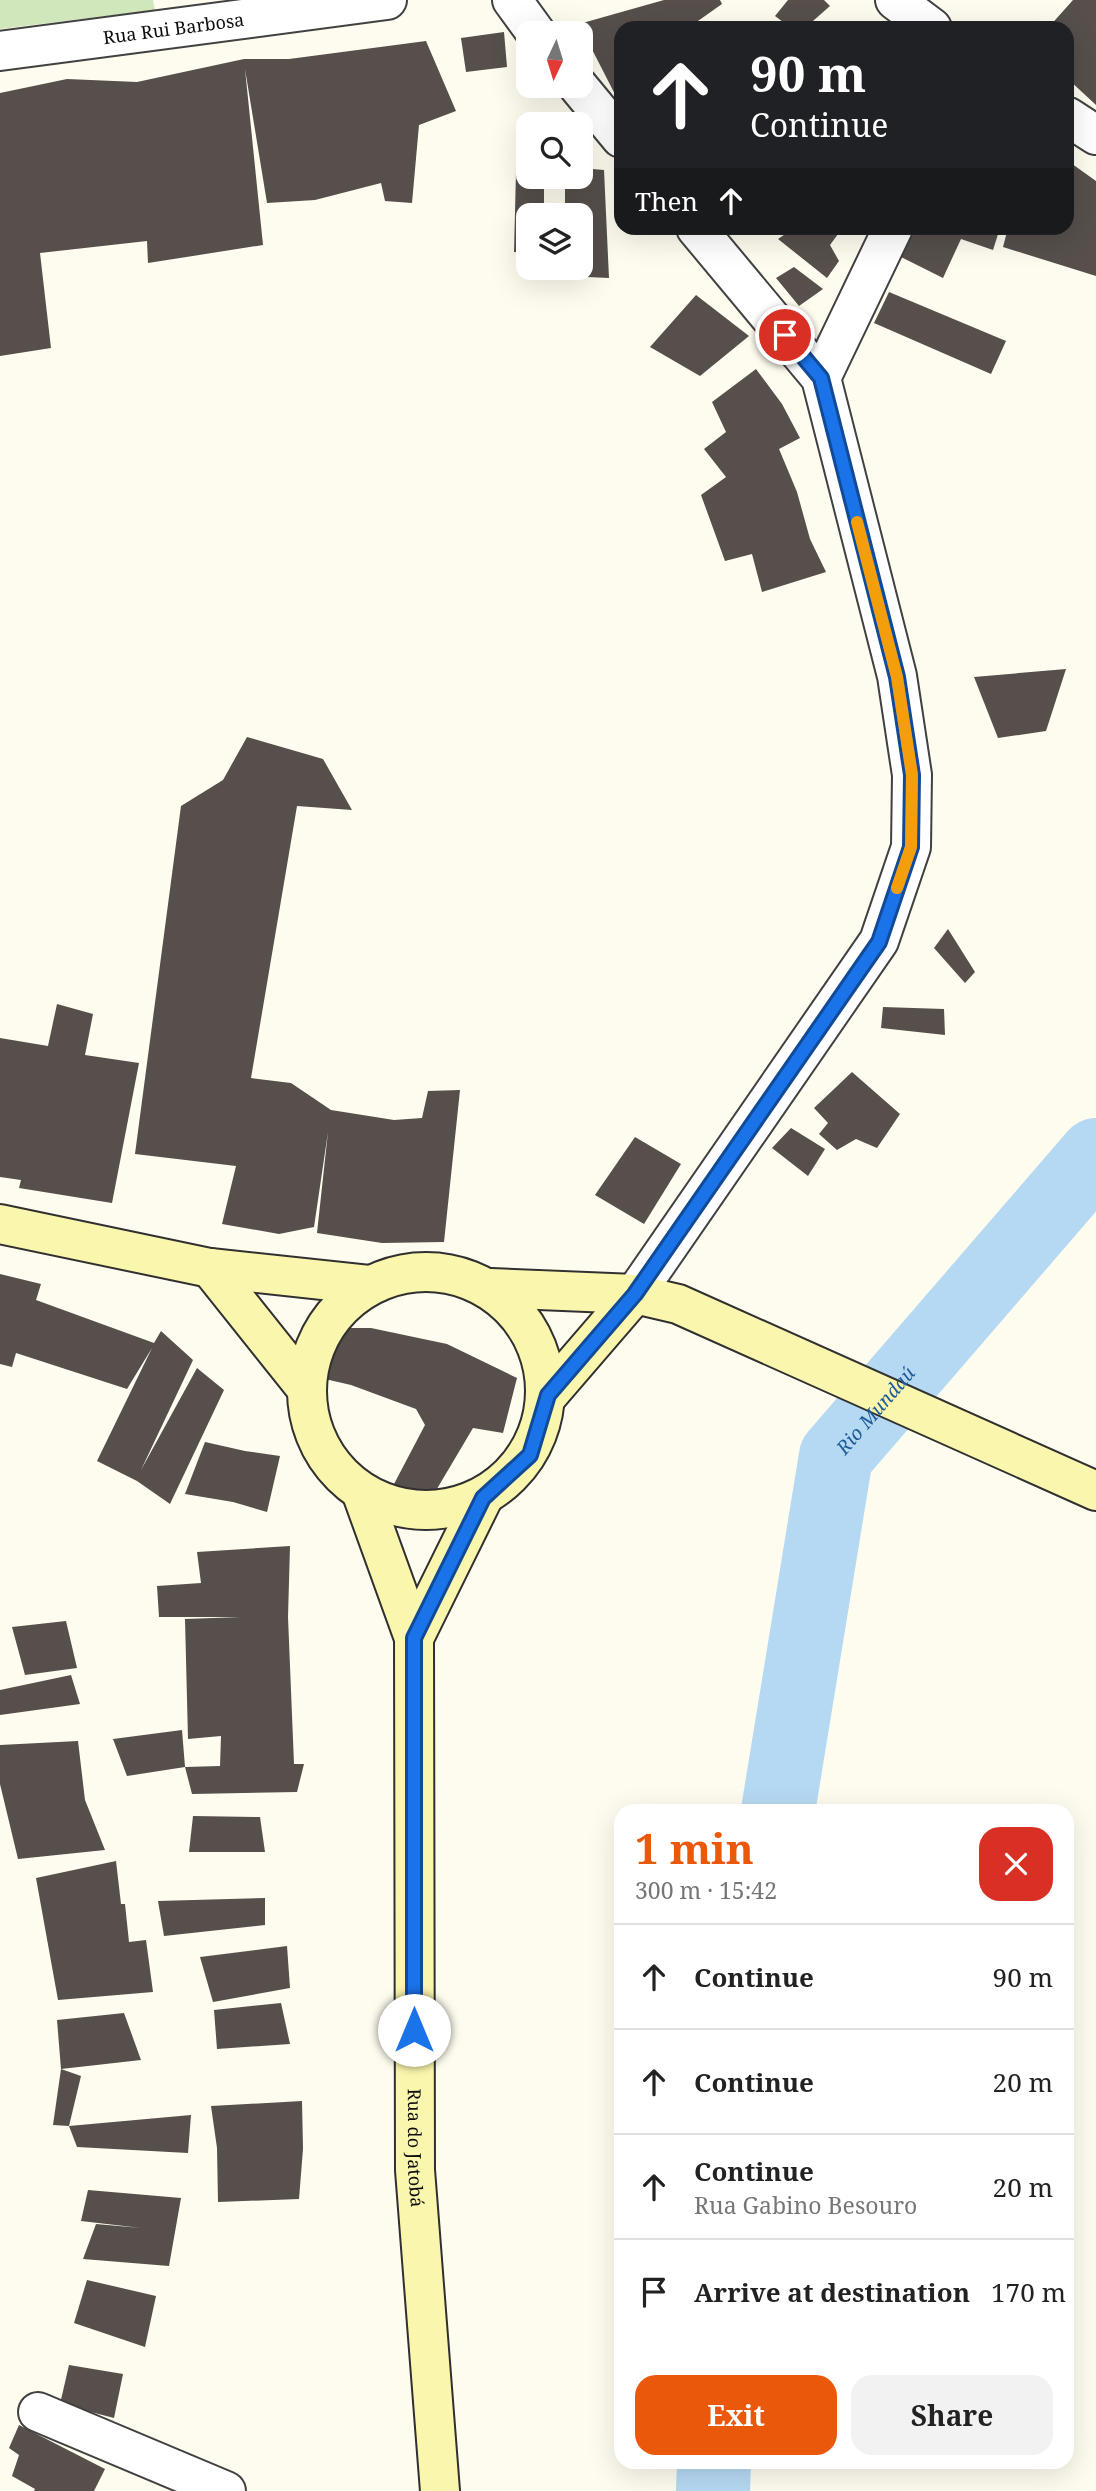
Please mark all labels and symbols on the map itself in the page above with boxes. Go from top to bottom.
street label: Rua Rui Barbosa [102,7,245,49]
north arrow [516,21,593,98]
pin [755,305,815,365]
water label: Rio Mundaú [830,1360,921,1461]
position arrow [377,1993,451,2067]
street label: Rua do Jatobá [403,2089,430,2208]

